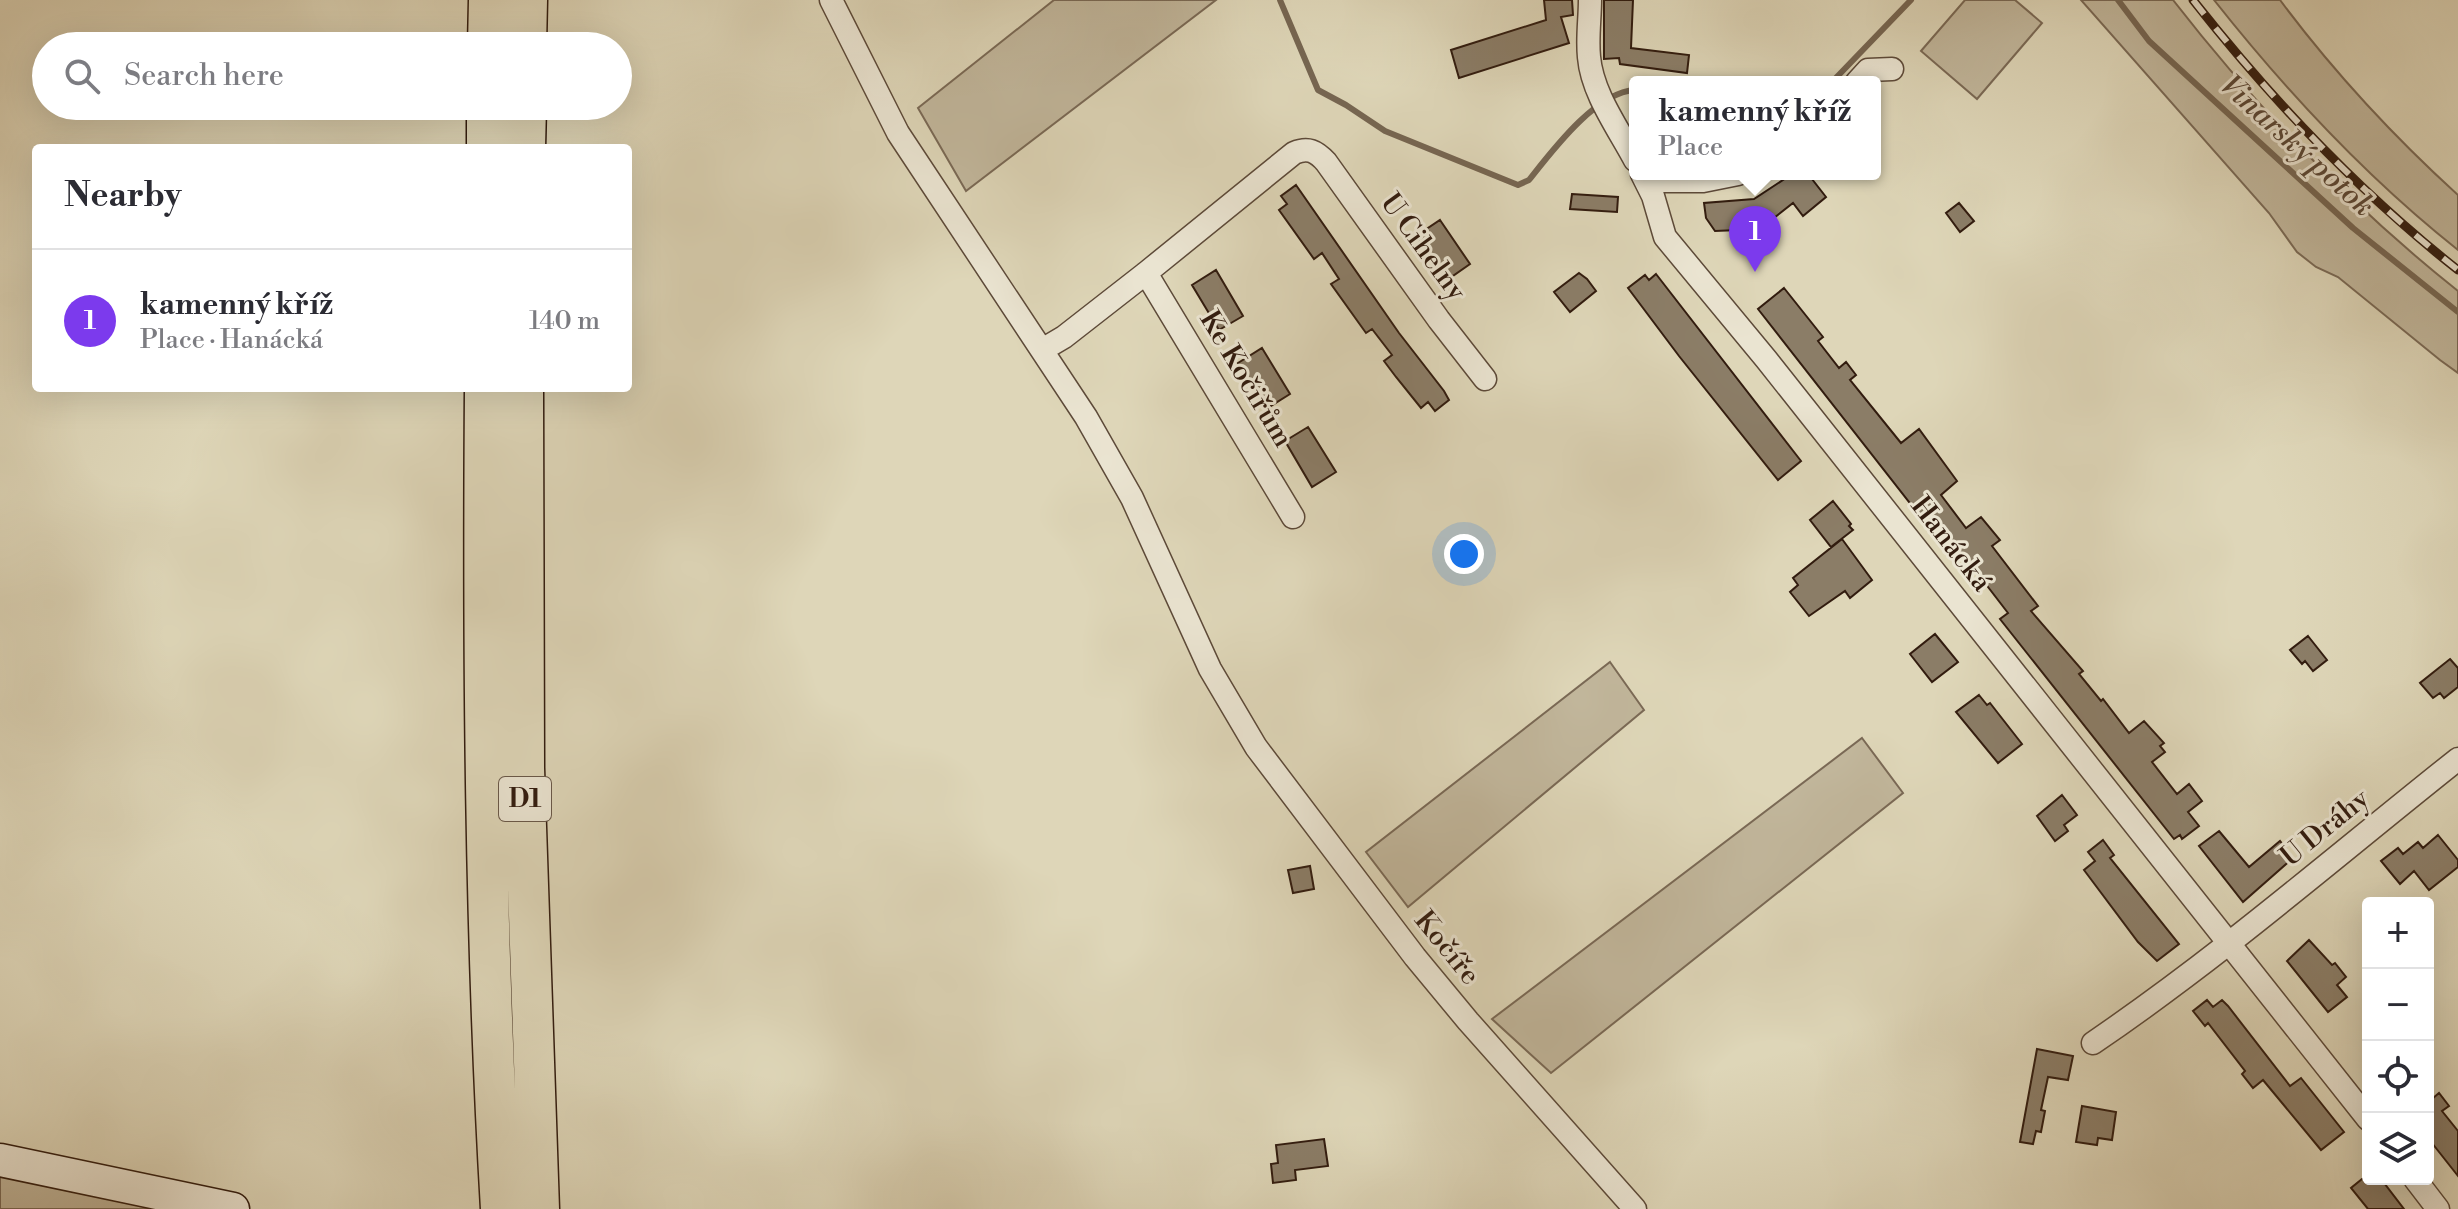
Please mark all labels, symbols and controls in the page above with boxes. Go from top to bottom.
search box [32,32,632,120]
icon: search [60,54,104,98]
text: Search here [124,57,284,95]
water label: Vinarský potok [2212,67,2382,225]
popup [1629,76,1881,180]
text: kamenný kříž [1658,93,1852,131]
text: Place [1658,131,1723,163]
text: Nearby [64,175,182,217]
street label: U Cihelny [1372,187,1474,308]
pin: 1 [1729,206,1781,272]
text: kamenný kříž [140,286,333,324]
street label: Ke Kočiřům [1192,304,1300,454]
text: 1 [84,305,96,337]
text: 140 m [529,305,600,337]
text: Place · Hanácká [140,324,323,356]
street label: Hanácká [1903,489,2000,599]
your location [1444,534,1484,574]
road number: D1 [499,777,551,821]
street label: U Dráhy [2273,781,2377,874]
map controls [2362,897,2434,1185]
button: + [2362,897,2434,969]
street label: Kočíře [1407,904,1487,992]
button: − [2362,969,2434,1041]
button: locate [2362,1041,2434,1113]
button: layers [2362,1113,2434,1185]

